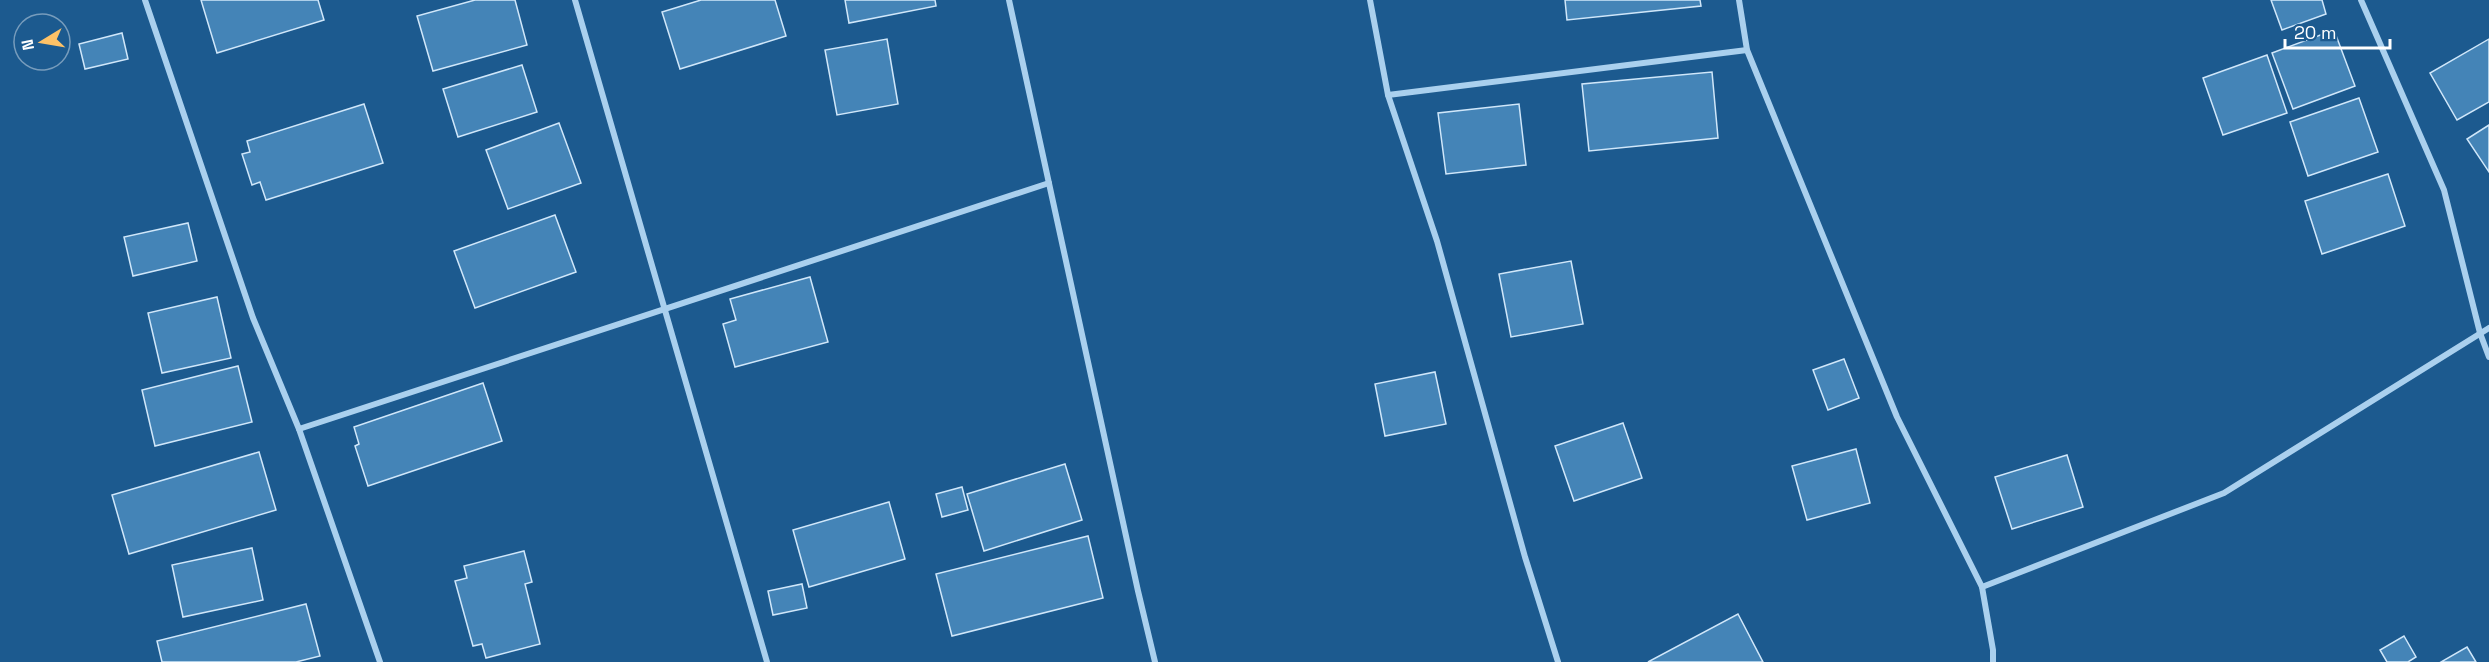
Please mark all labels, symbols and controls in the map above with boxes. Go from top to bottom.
north arrow [12,12,72,72]
scale bar [2285,12,2390,50]
text: 20 m [2294,21,2337,44]
text: N [16,37,39,52]

